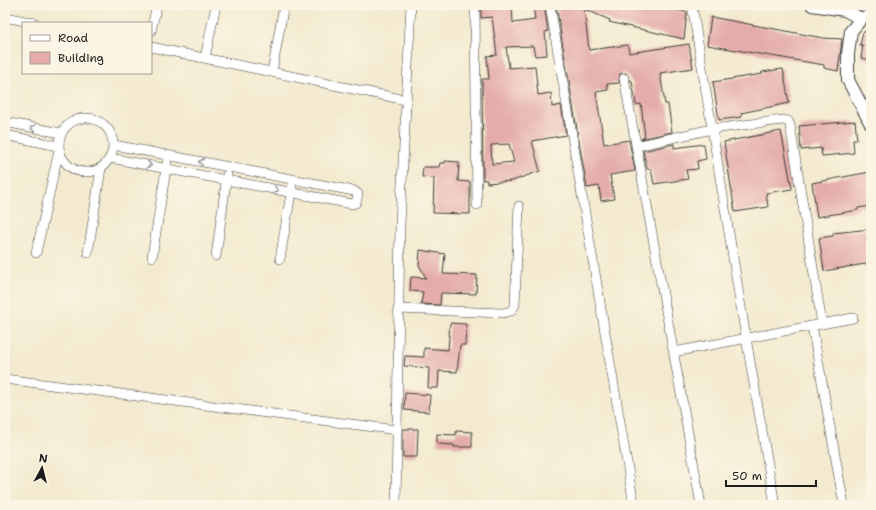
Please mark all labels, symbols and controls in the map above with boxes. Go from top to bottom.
legend [22,22,152,74]
text: Road [58,30,89,46]
text: Building [58,50,104,66]
one-way arrow [30,124,36,132]
one-way arrow [197,158,204,166]
one-way arrow [145,160,152,169]
one-way arrow [273,185,279,193]
north arrow [22,448,62,488]
text: N [38,451,49,467]
scale bar [726,462,816,488]
text: 50 m [732,468,762,484]

